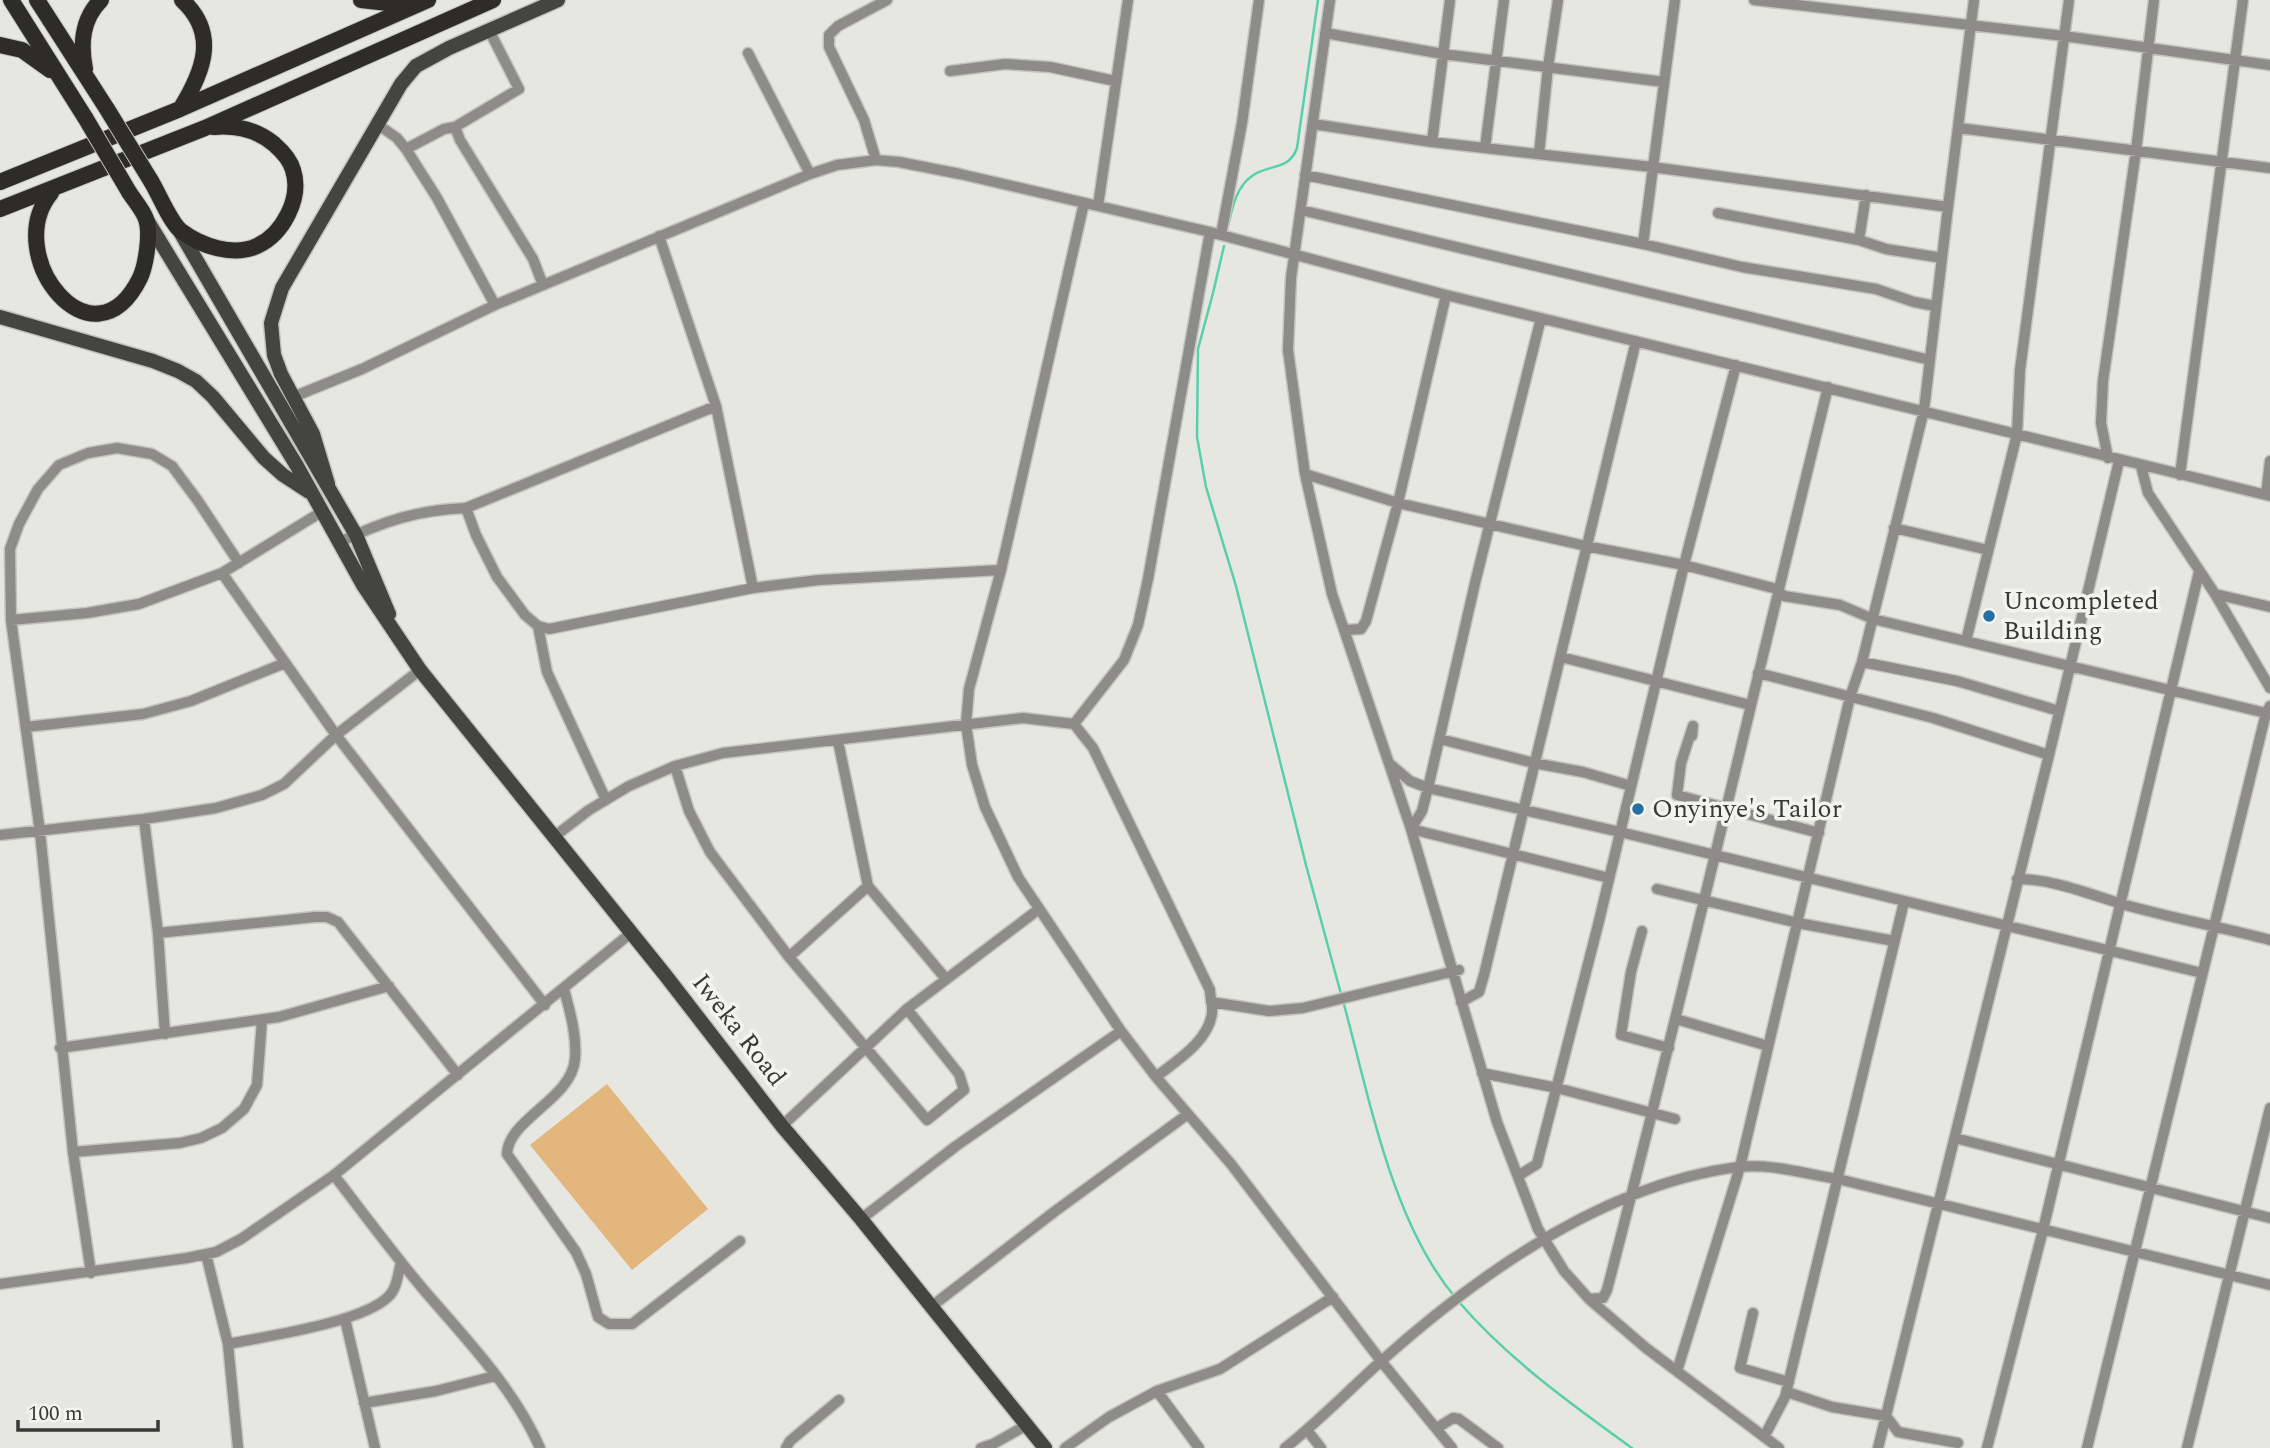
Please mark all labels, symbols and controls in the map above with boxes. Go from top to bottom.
place label: Uncompleted Building [2003,581,2159,651]
marker: Uncompleted Building [1981,608,1997,624]
place label: Onyinye's Tailor [1652,789,1842,829]
marker: Onyinye's Tailor [1630,801,1646,817]
street label: Iweka Road [682,965,796,1095]
scale bar [18,1388,158,1432]
text: 100 m [28,1398,83,1430]

